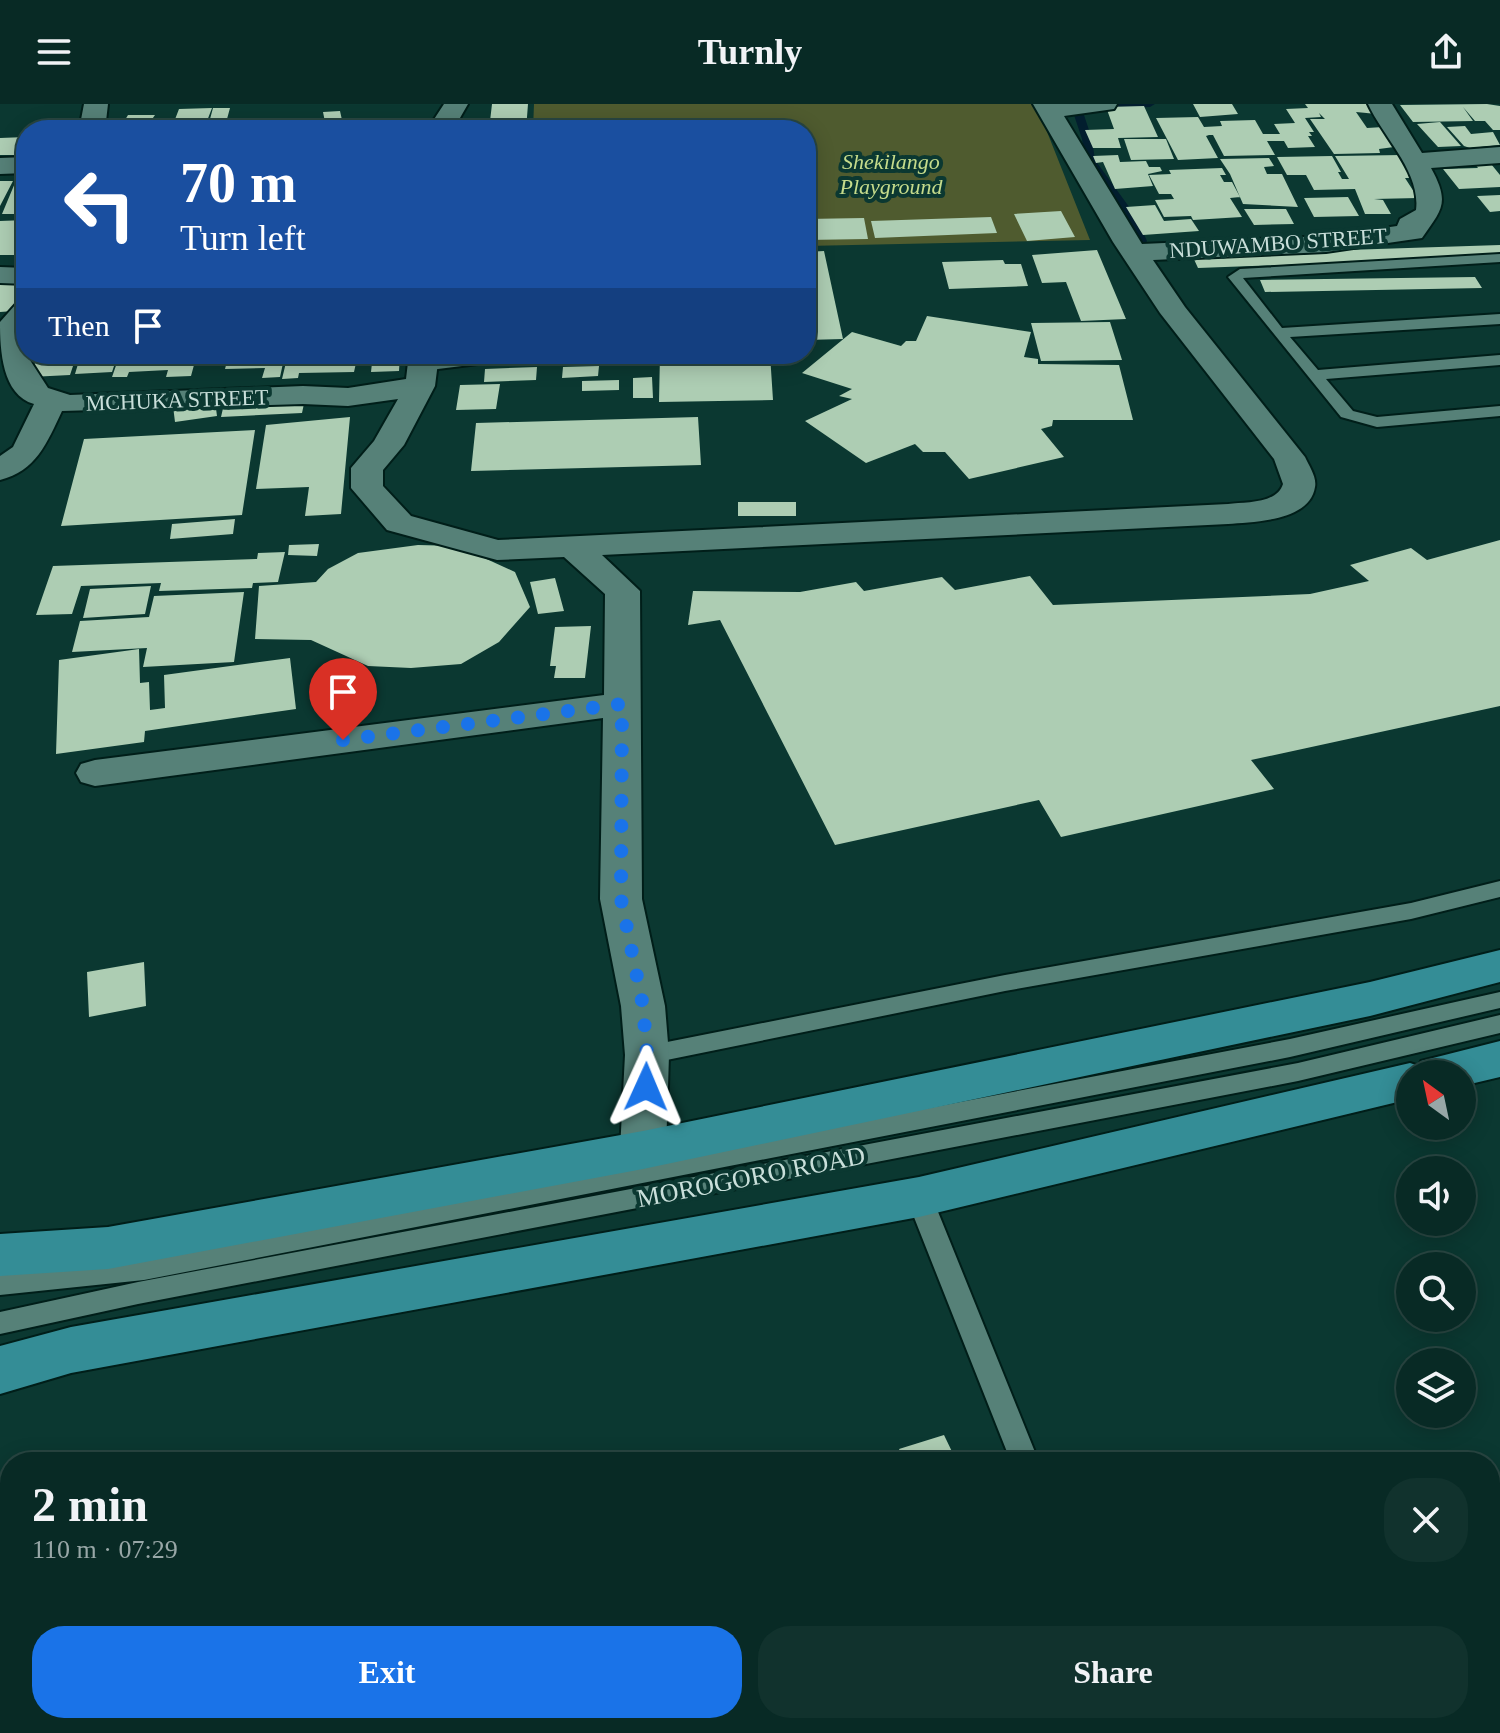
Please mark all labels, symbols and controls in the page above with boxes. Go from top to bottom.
icon: menu [32,30,76,74]
icon: share [1424,30,1468,74]
text: Turnly [698,32,802,72]
park label: Shekilango Playground [838,149,944,199]
icon: left [48,152,152,256]
text: 70 m [180,152,297,214]
text: Turn left [180,218,306,258]
street label: NDUWAMBO STREET [1168,223,1388,263]
icon: arrive [126,304,170,348]
text: Then [48,309,110,342]
street label: MCHUKA STREET [85,384,269,416]
pin [309,658,377,740]
icon: arrive [321,670,365,714]
position arrow [604,1045,688,1129]
north arrow [1396,1060,1476,1140]
map controls [1396,1060,1476,1428]
street label: MOROGORO ROAD [634,1141,868,1213]
button: sound [1396,1156,1476,1236]
button: search [1396,1252,1476,1332]
button: layers [1396,1348,1476,1428]
text: 2 min [32,1478,148,1531]
button: close [1384,1478,1468,1562]
text: 110 m · 07:29 [32,1535,178,1564]
button: Exit [32,1626,742,1718]
button: Share [758,1626,1468,1718]

